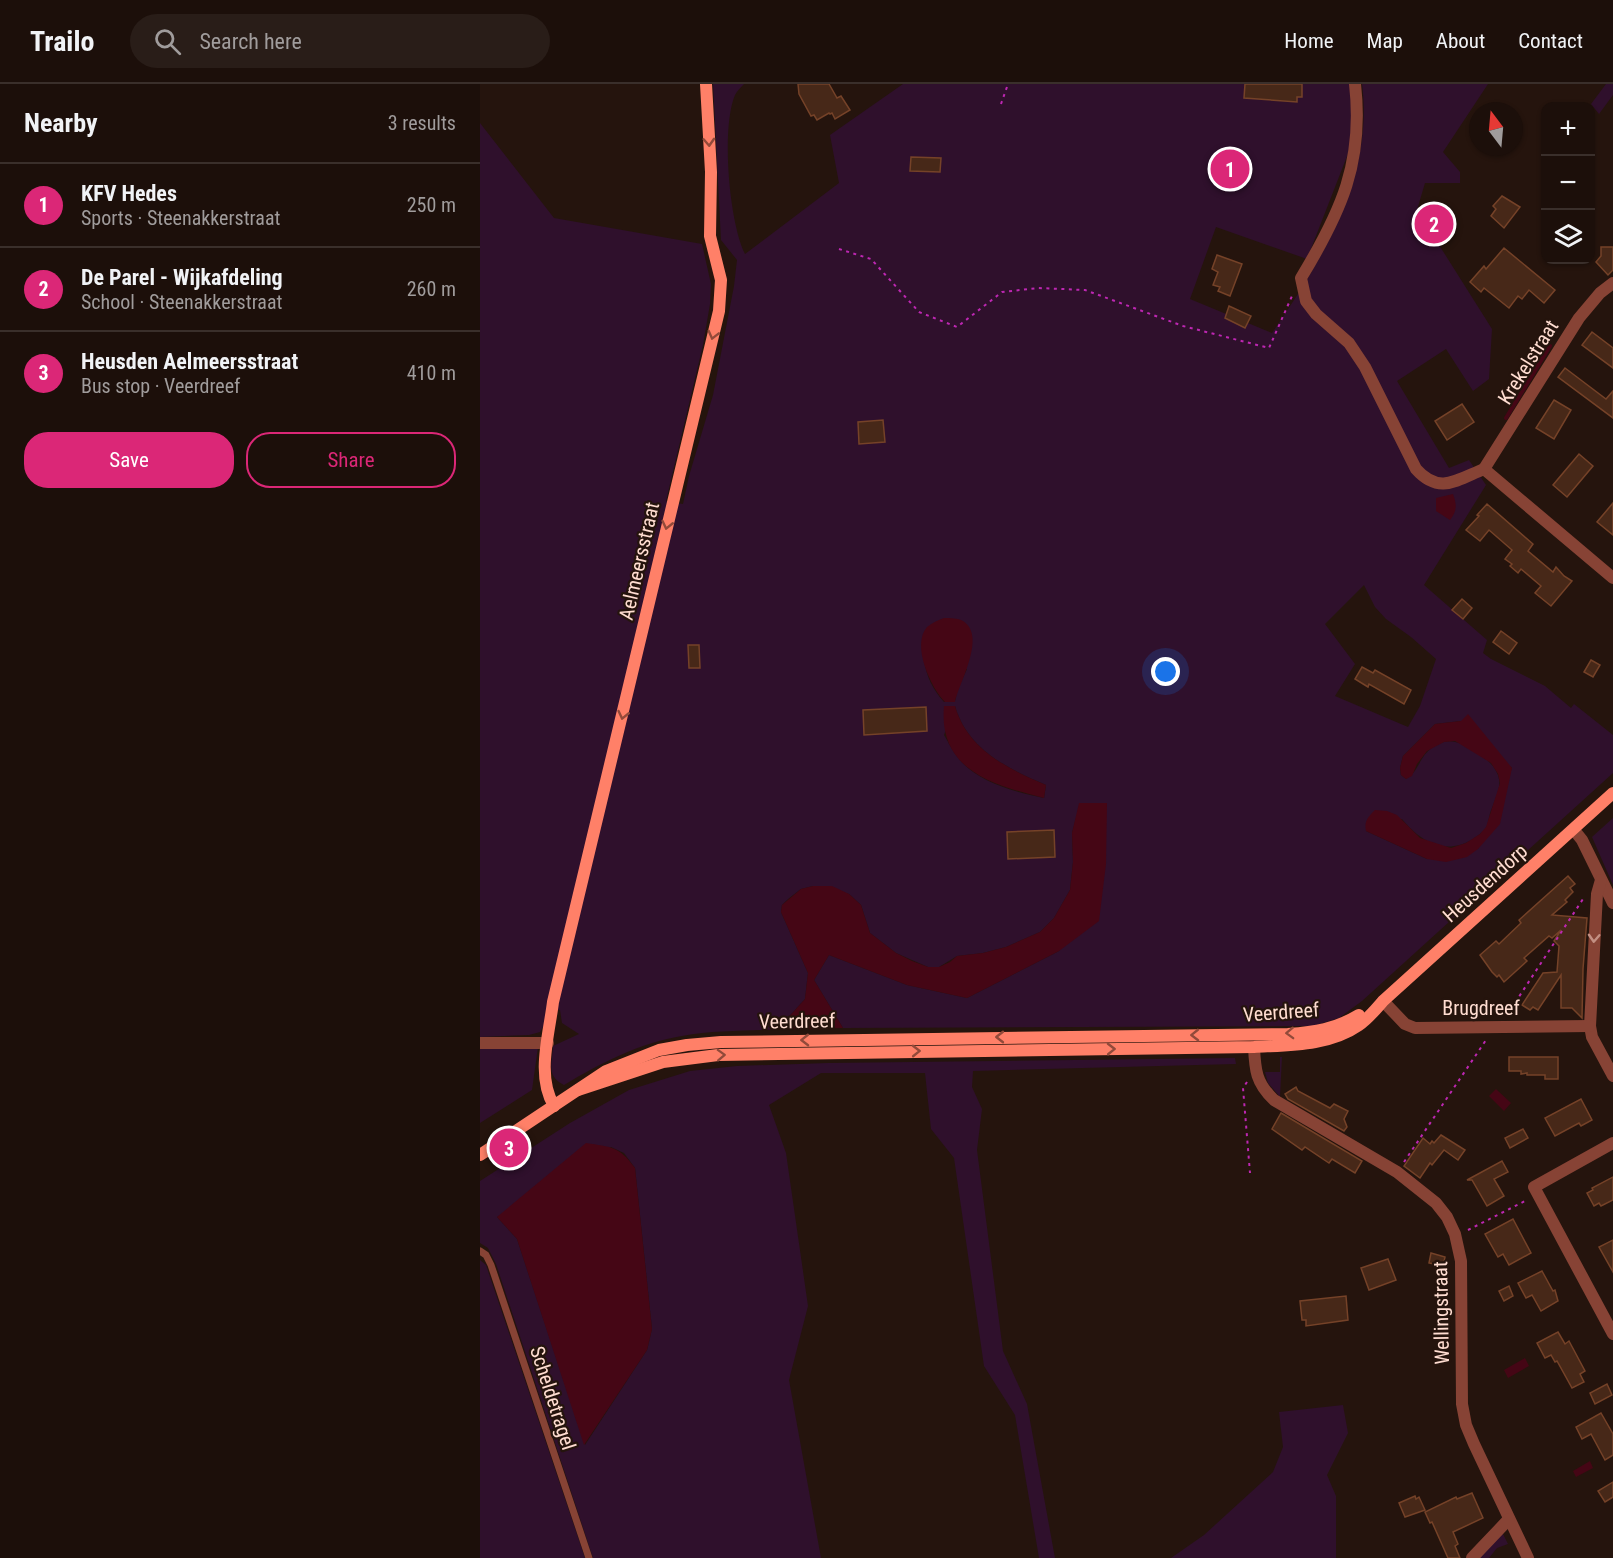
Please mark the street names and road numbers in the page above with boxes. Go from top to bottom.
street label: Krekelstraat [1493,315,1563,409]
street label: Aelmeersstraat [614,500,664,622]
street label: Heusdendorp [1438,839,1532,927]
street label: Brugdreef [1442,996,1520,1020]
street label: Veerdreef [1242,997,1321,1027]
street label: Veerdreef [759,1008,836,1034]
street label: Wellingstraat [1428,1261,1454,1365]
street label: Scheldetragel [525,1343,581,1453]

